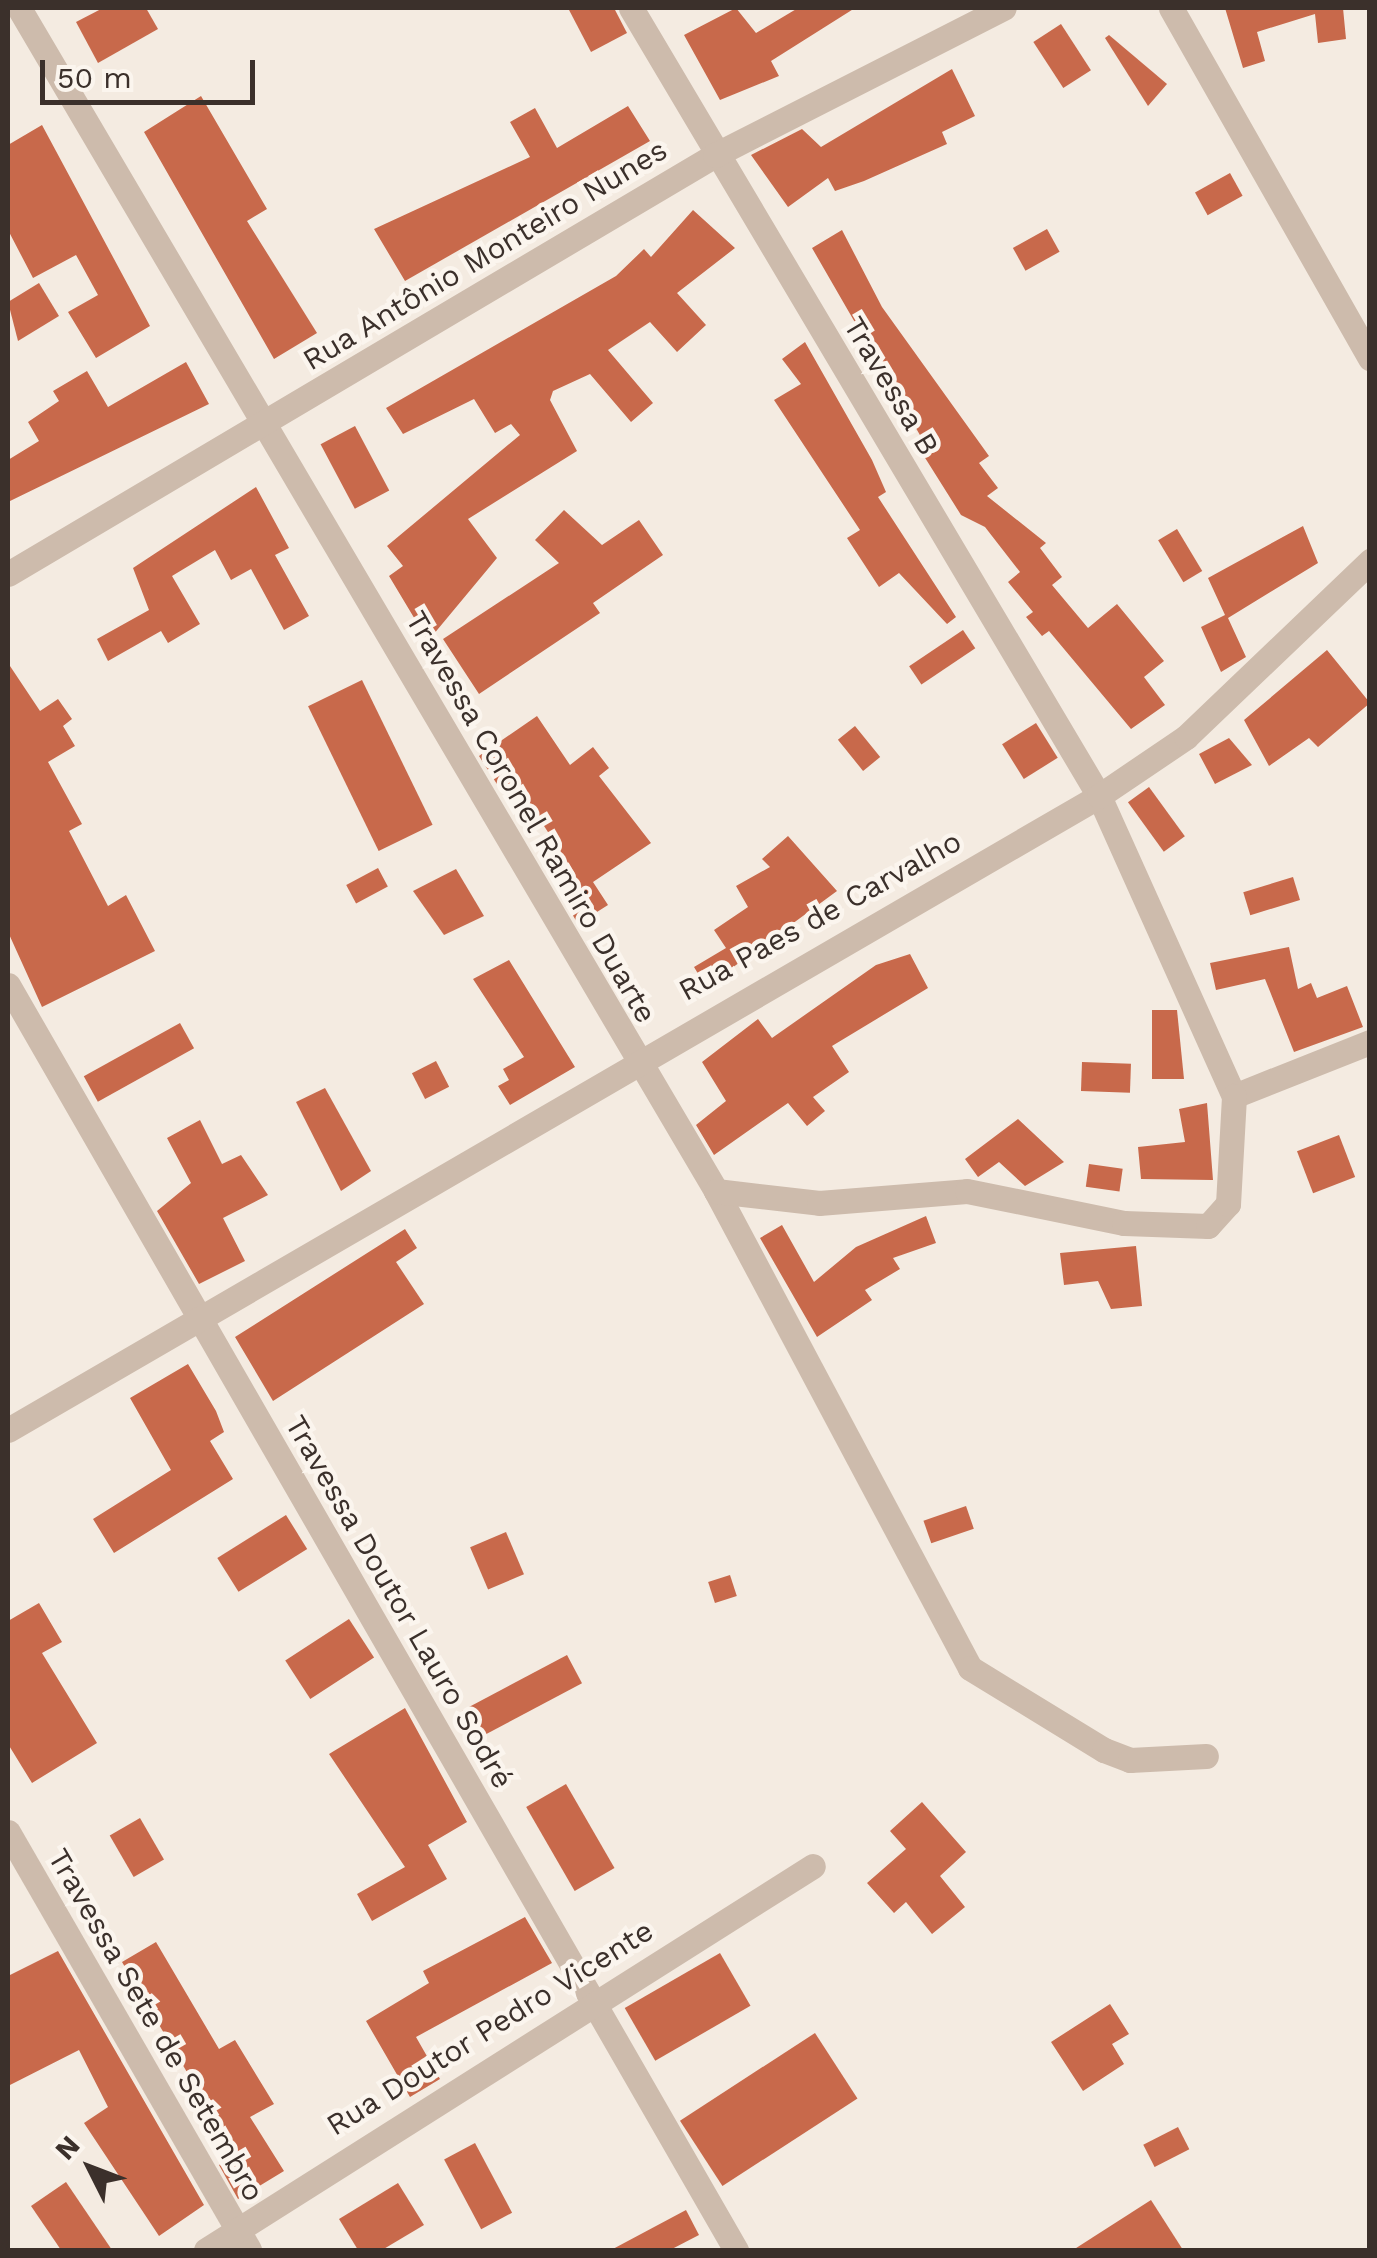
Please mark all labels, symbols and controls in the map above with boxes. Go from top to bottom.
scale bar [45,40,260,102]
text: 50 m [57,60,132,95]
street label: Rua Antônio Monteiro Nunes [296,131,674,379]
street label: Travessa B [835,310,947,462]
street label: Travessa Coronel Ramiro Duarte [398,604,664,1030]
street label: Rua Paes de Carvalho [672,823,968,1009]
street label: Travessa Doutor Lauro Sodré [277,1409,521,1795]
street label: Travessa Sete de Setembro [40,1842,272,2208]
street label: Rua Doutor Pedro Vicente [319,1912,661,2144]
north arrow [40,2118,140,2218]
text: N [48,2129,87,2166]

